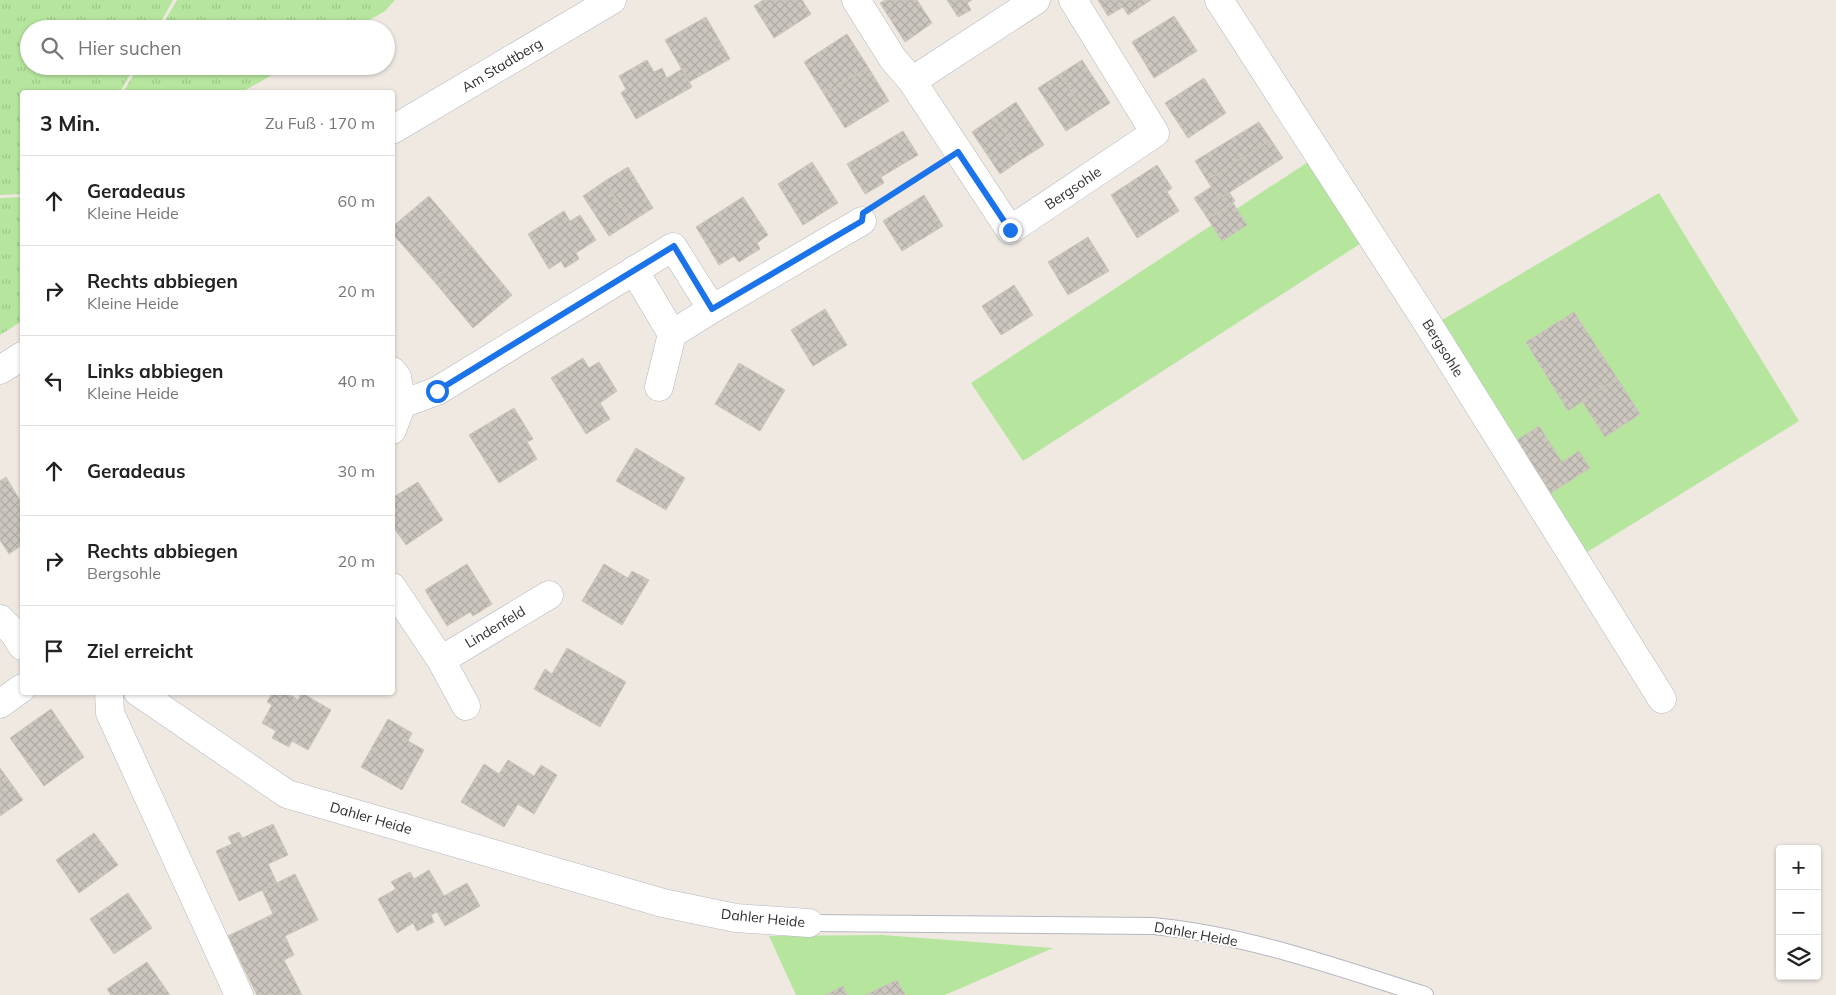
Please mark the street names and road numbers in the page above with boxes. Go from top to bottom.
street label: Am Stadtberg [458,34,546,96]
street label: Bergsohle [1041,162,1105,214]
street label: Bergsohle [1418,316,1468,380]
street label: Lindenfeld [462,602,528,652]
street label: Dahler Heide [328,798,414,838]
street label: Dahler Heide [720,905,806,931]
street label: Dahler Heide [1153,918,1239,950]

